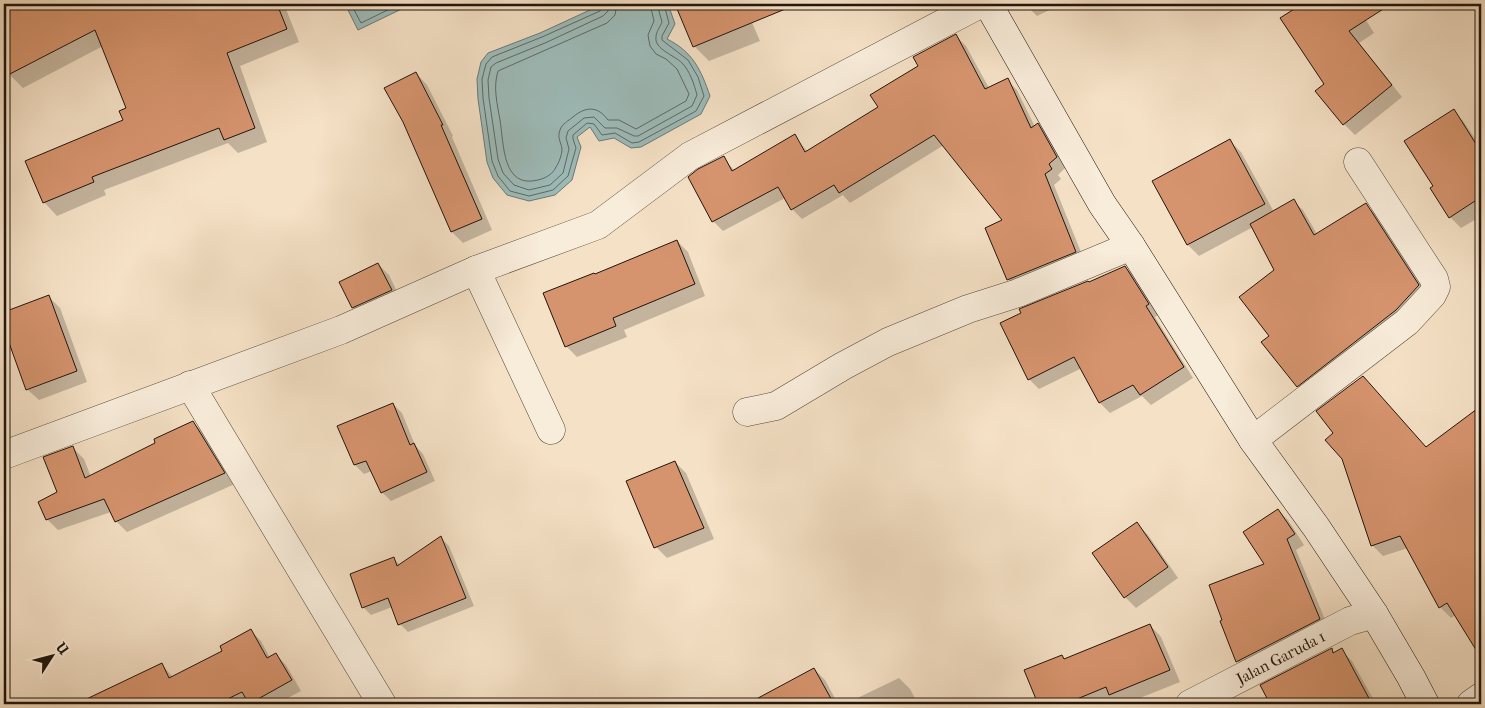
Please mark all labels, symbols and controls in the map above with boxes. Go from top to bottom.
street label: Jalan Garuda 1 [1231,627,1328,689]
north arrow [28,630,78,680]
text: U [51,638,72,658]

